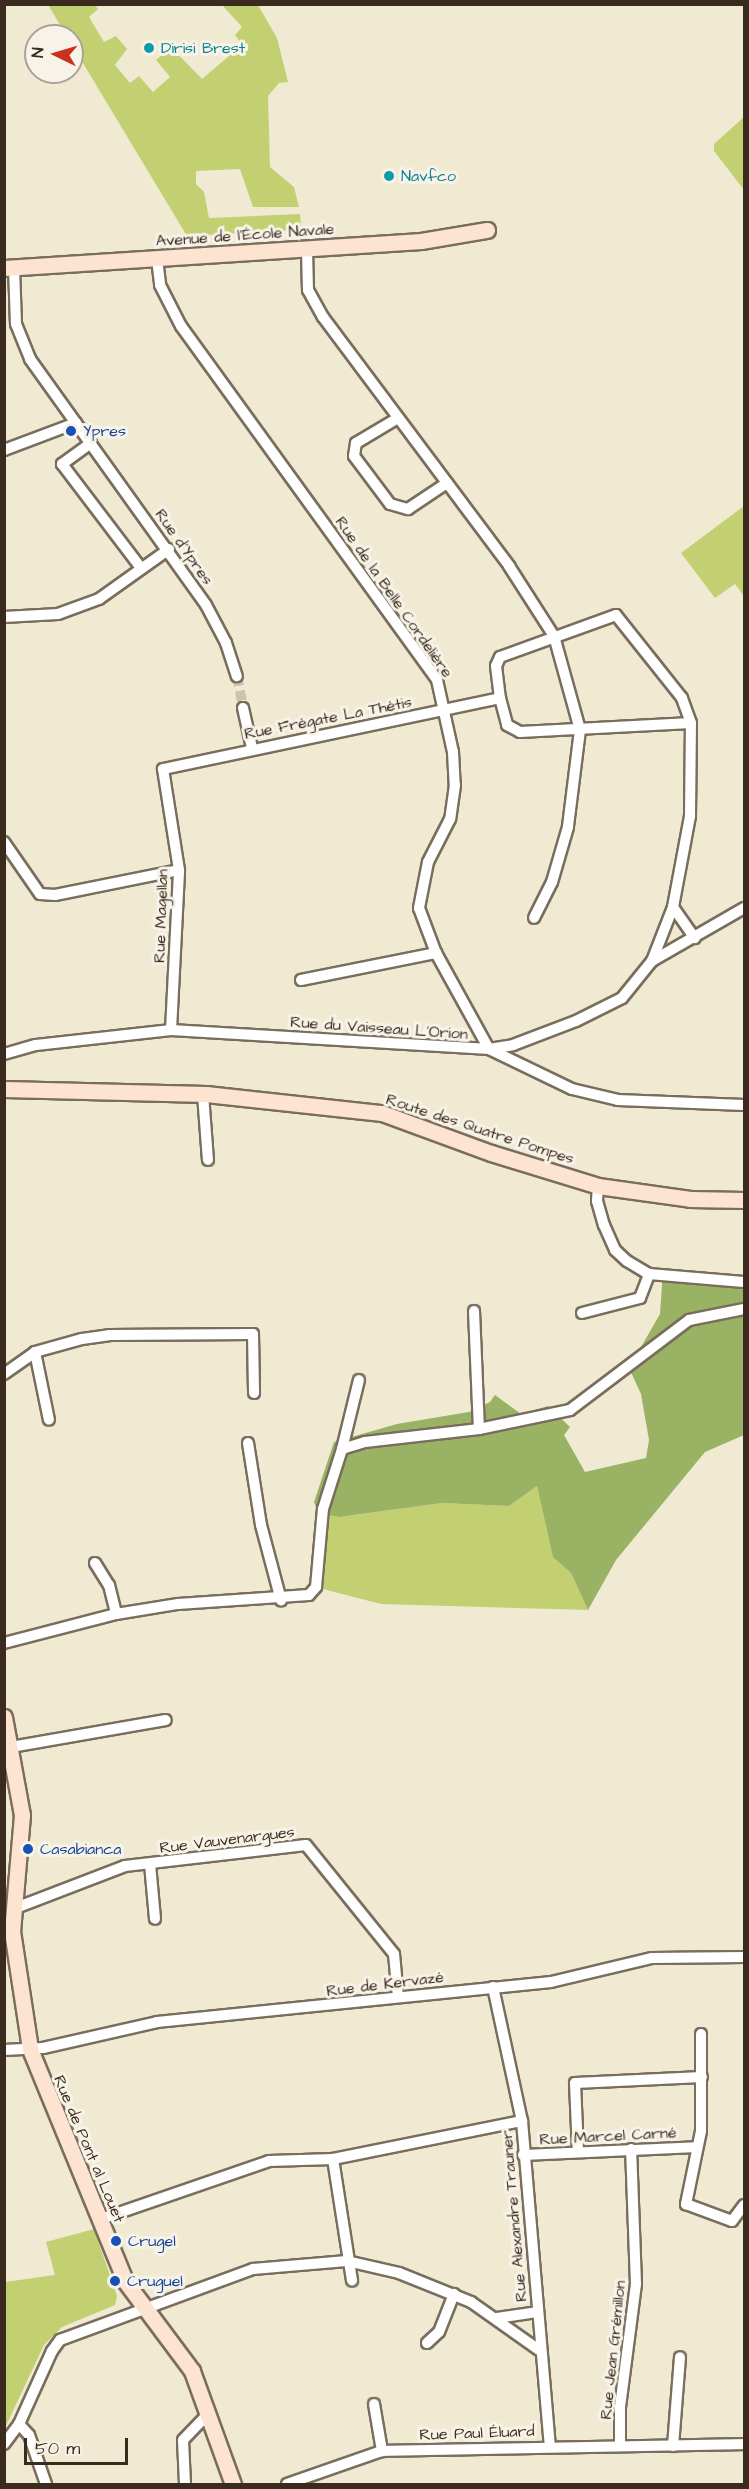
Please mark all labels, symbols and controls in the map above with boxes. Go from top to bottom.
north arrow [24,24,84,84]
place label: Dirisi Brest [161,38,245,58]
marker: Dirisi Brest [142,41,156,55]
text: N [27,47,49,59]
place label: Navfco [401,166,456,186]
marker: Navfco [382,169,396,183]
street label: Avenue de l'École Navale [155,219,335,251]
place label: Ypres [83,421,126,441]
marker: Ypres [64,424,78,438]
street label: Rue d'Ypres [151,505,217,589]
street label: Rue de la Belle Cordelière [331,513,457,681]
street label: Rue Frégate La Thétis [243,692,413,744]
street label: Rue Magellan [150,869,172,963]
street label: Rue du Vaisseau L'Orion [290,1012,468,1044]
street label: Route des Quatre Pompes [384,1089,576,1169]
street label: Rue Vauvenargues [158,1822,296,1858]
place label: Casabianca [40,1839,121,1859]
marker: Casabianca [21,1842,35,1856]
street label: Rue de Kervazé [325,1967,445,2001]
street label: Rue de Pont al Louet [49,2072,129,2226]
street label: Rue Marcel Carné [539,2123,677,2149]
street label: Rue Alexandre Trauner [497,2129,531,2303]
place label: Crugel [128,2231,176,2251]
marker: Crugel [109,2234,123,2248]
place label: Cruguel [127,2271,183,2291]
marker: Cruguel [108,2274,122,2288]
street label: Rue Jean Grémillon [596,2280,630,2420]
street label: Rue Paul Éluard [419,2421,535,2445]
scale bar [27,2426,130,2464]
text: 50 m [35,2436,80,2461]

